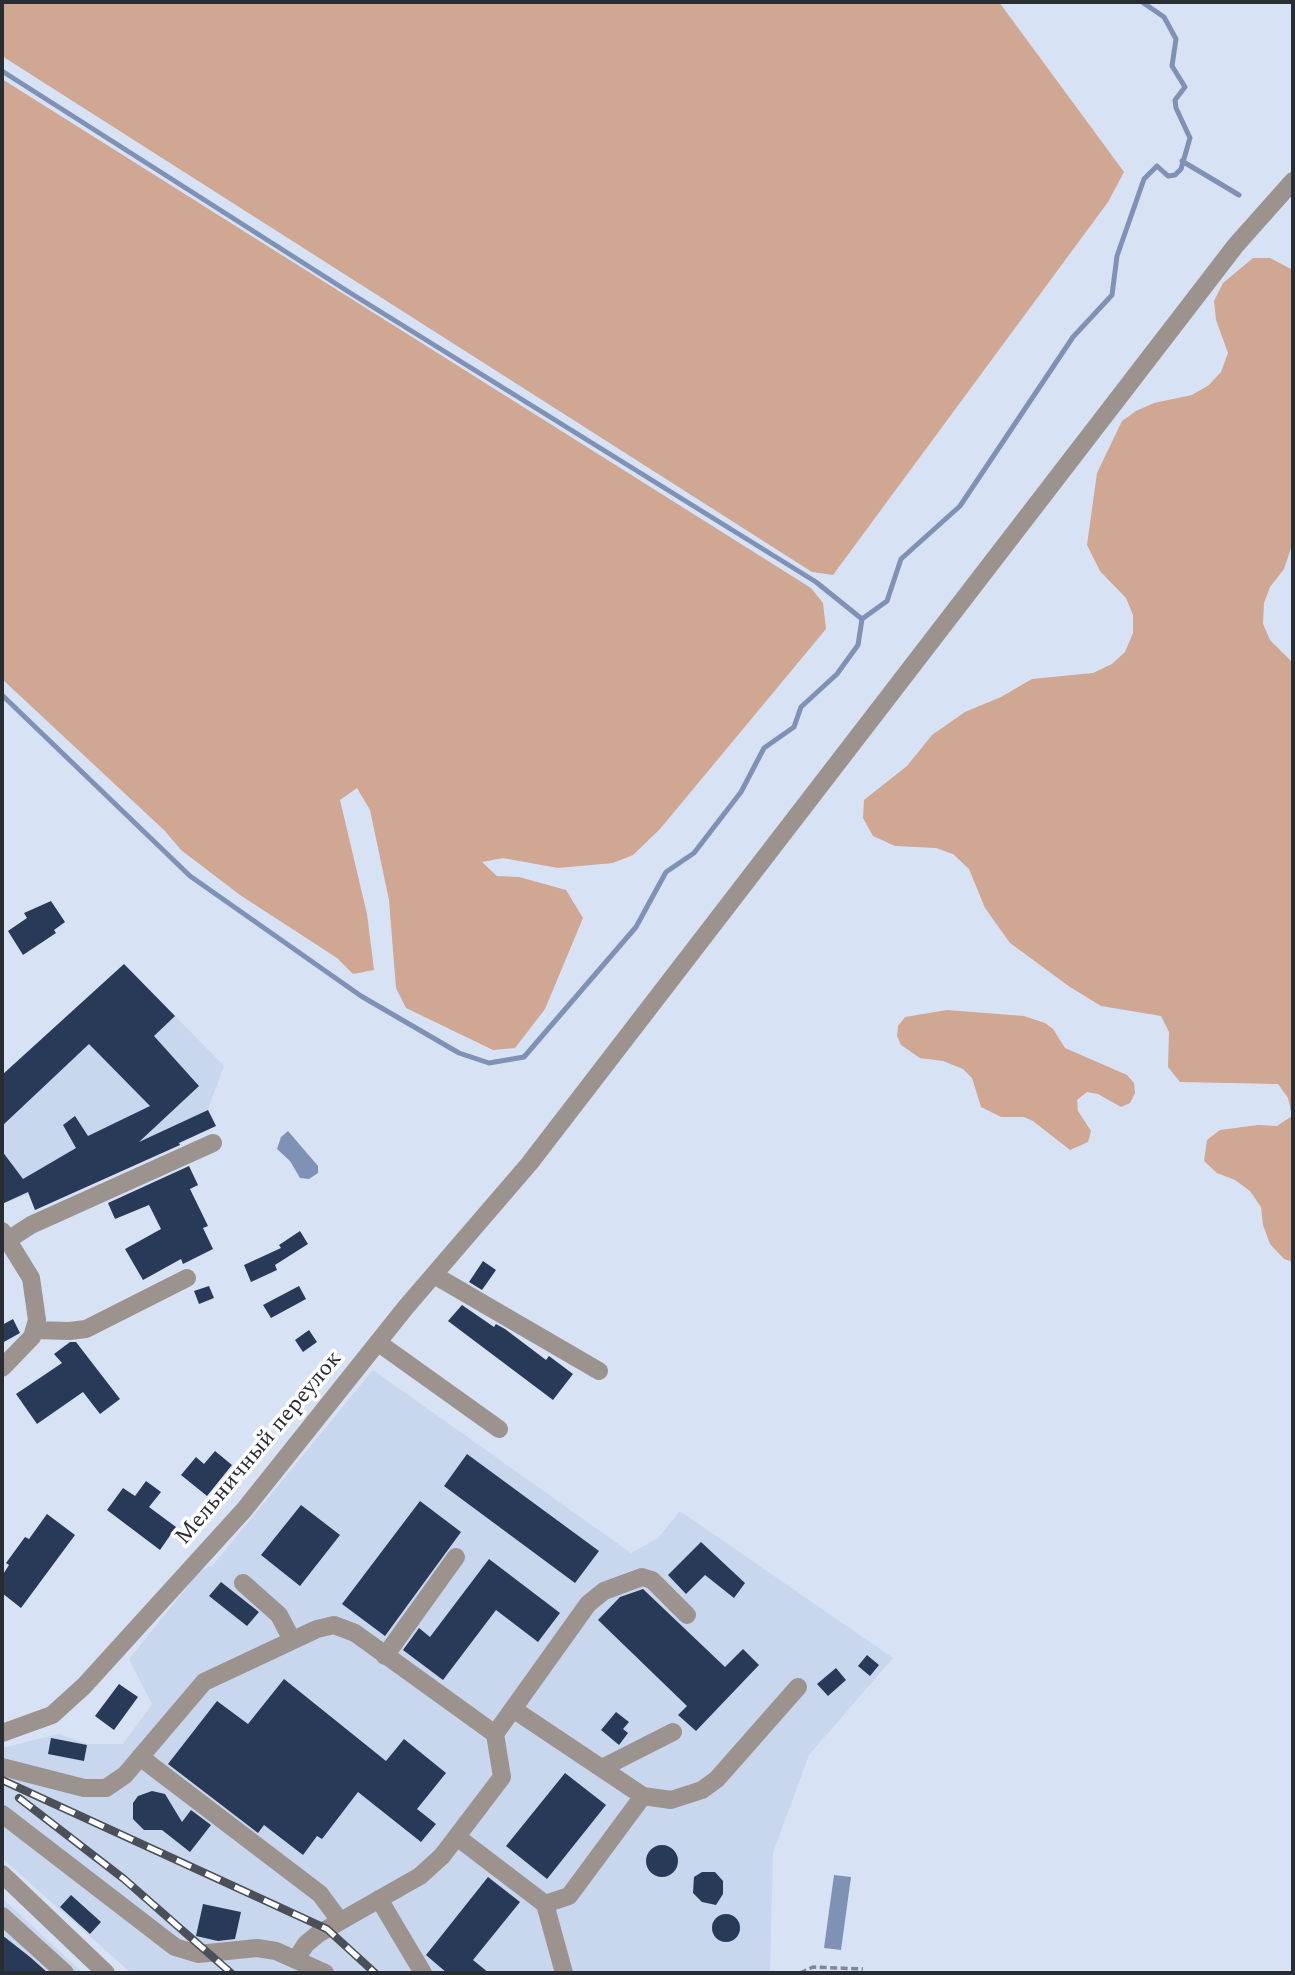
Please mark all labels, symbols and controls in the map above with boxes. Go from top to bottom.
street label: Мельничный переулок [171,1346,349,1552]

